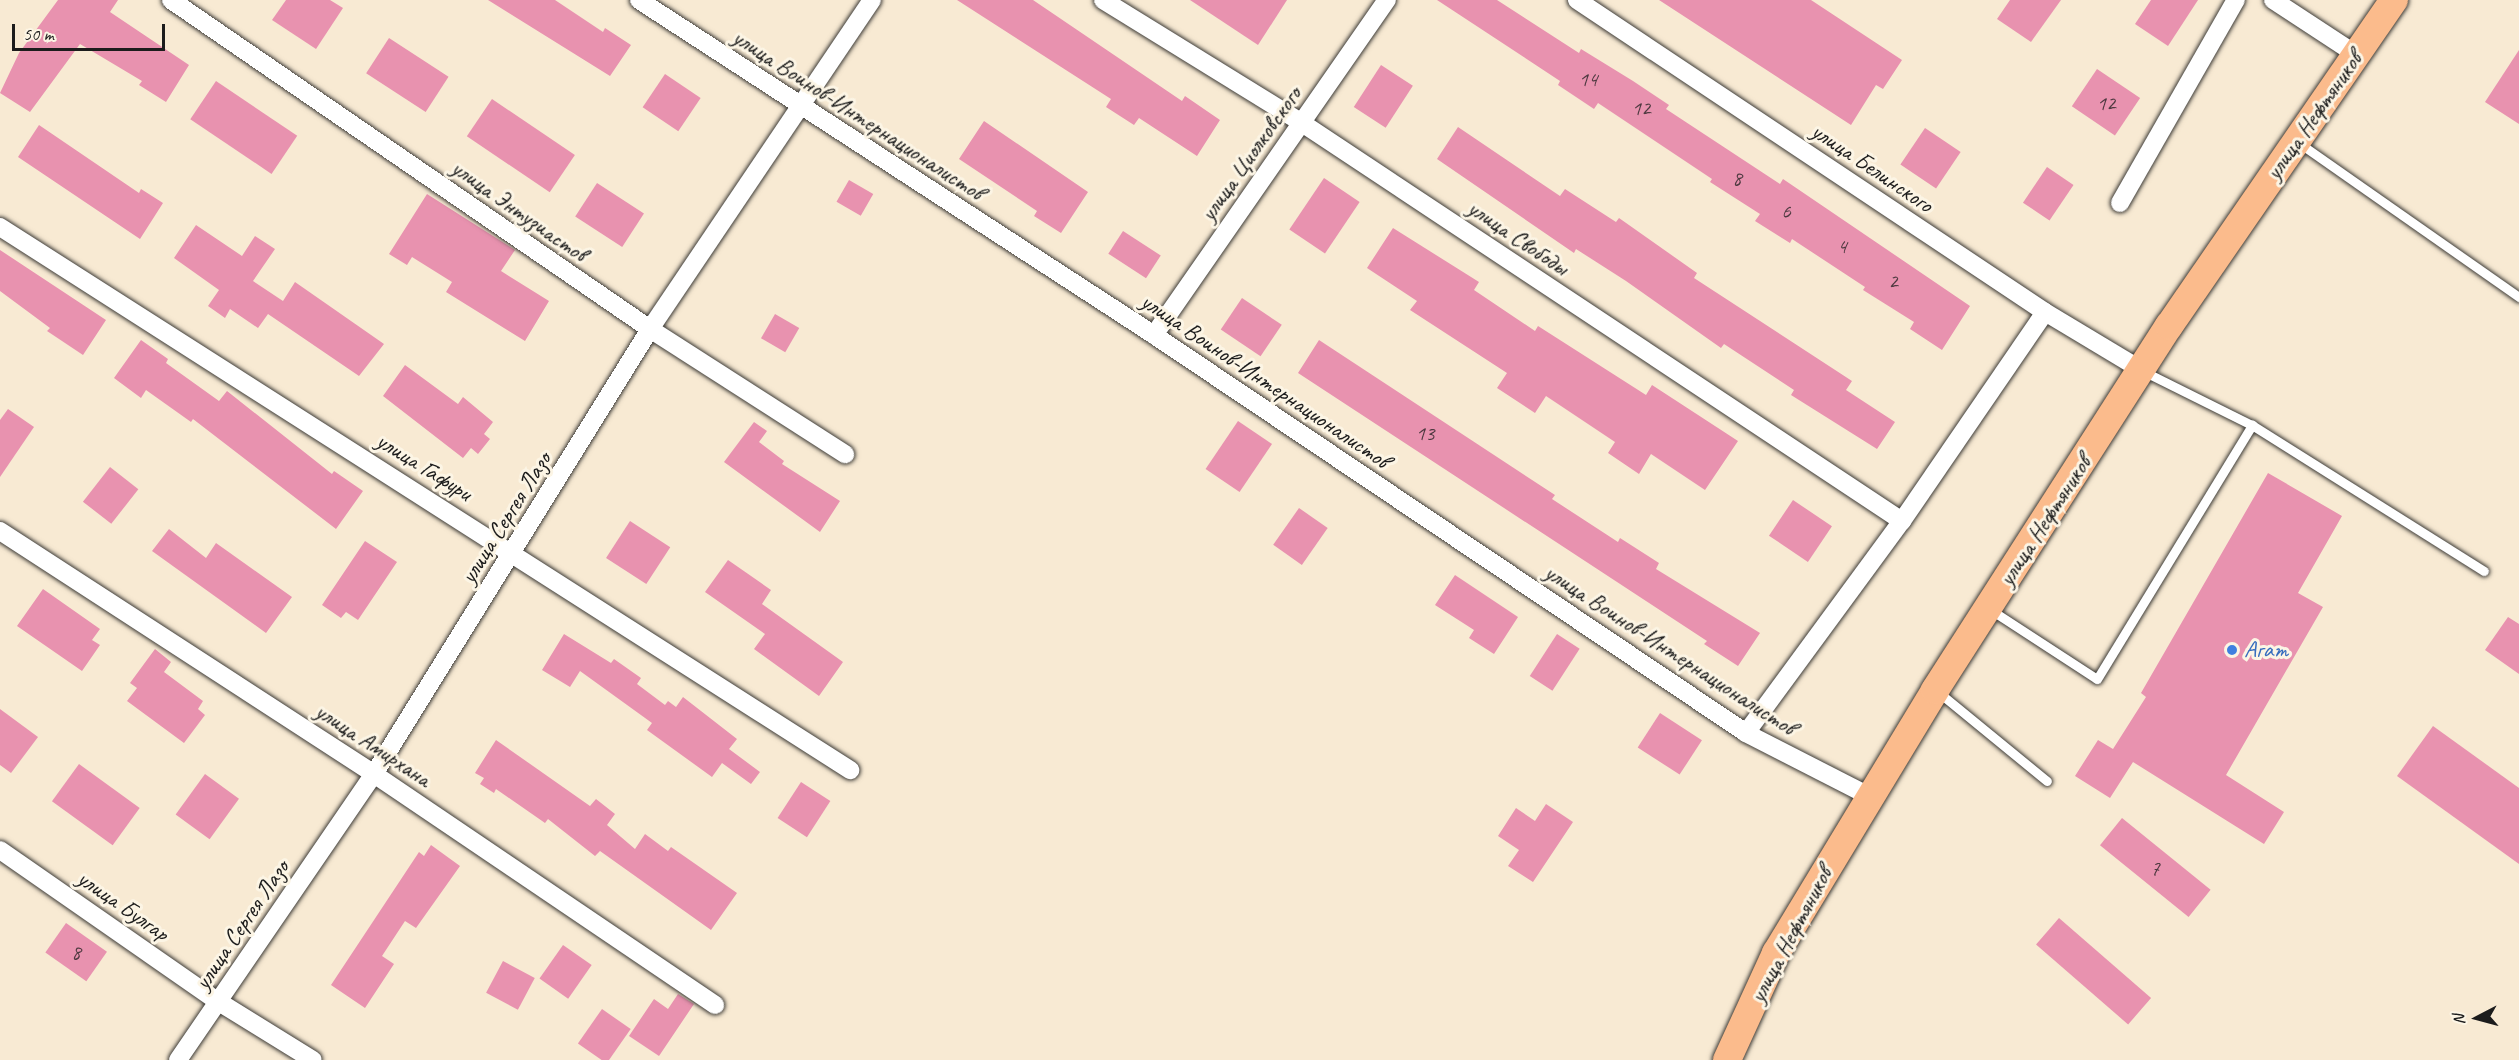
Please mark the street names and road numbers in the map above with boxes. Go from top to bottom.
street label: улица Воинов-Интернационалистов [727,23,989,207]
street label: улица Нефтяников [2259,46,2369,186]
street label: улица Циолковского [1194,81,1308,227]
street label: улица Белинского [1805,116,1939,220]
street label: улица Энтузиастов [444,153,594,269]
street label: улица Свободы [1463,194,1573,282]
street label: улица Воинов-Интернационалистов [1135,287,1395,475]
street label: улица Гафури [371,427,477,507]
street label: улица Сергея Лазо [454,447,558,589]
street label: улица Нефтяников [1992,450,2098,592]
street label: улица Воинов-Интернационалистов [1539,558,1801,742]
street label: улица Амирхана [310,697,436,793]
street label: улица Сергея Лазо [188,855,296,995]
street label: улица Нефтяников [1743,862,1839,1008]
street label: улица Булгар [71,864,175,948]

